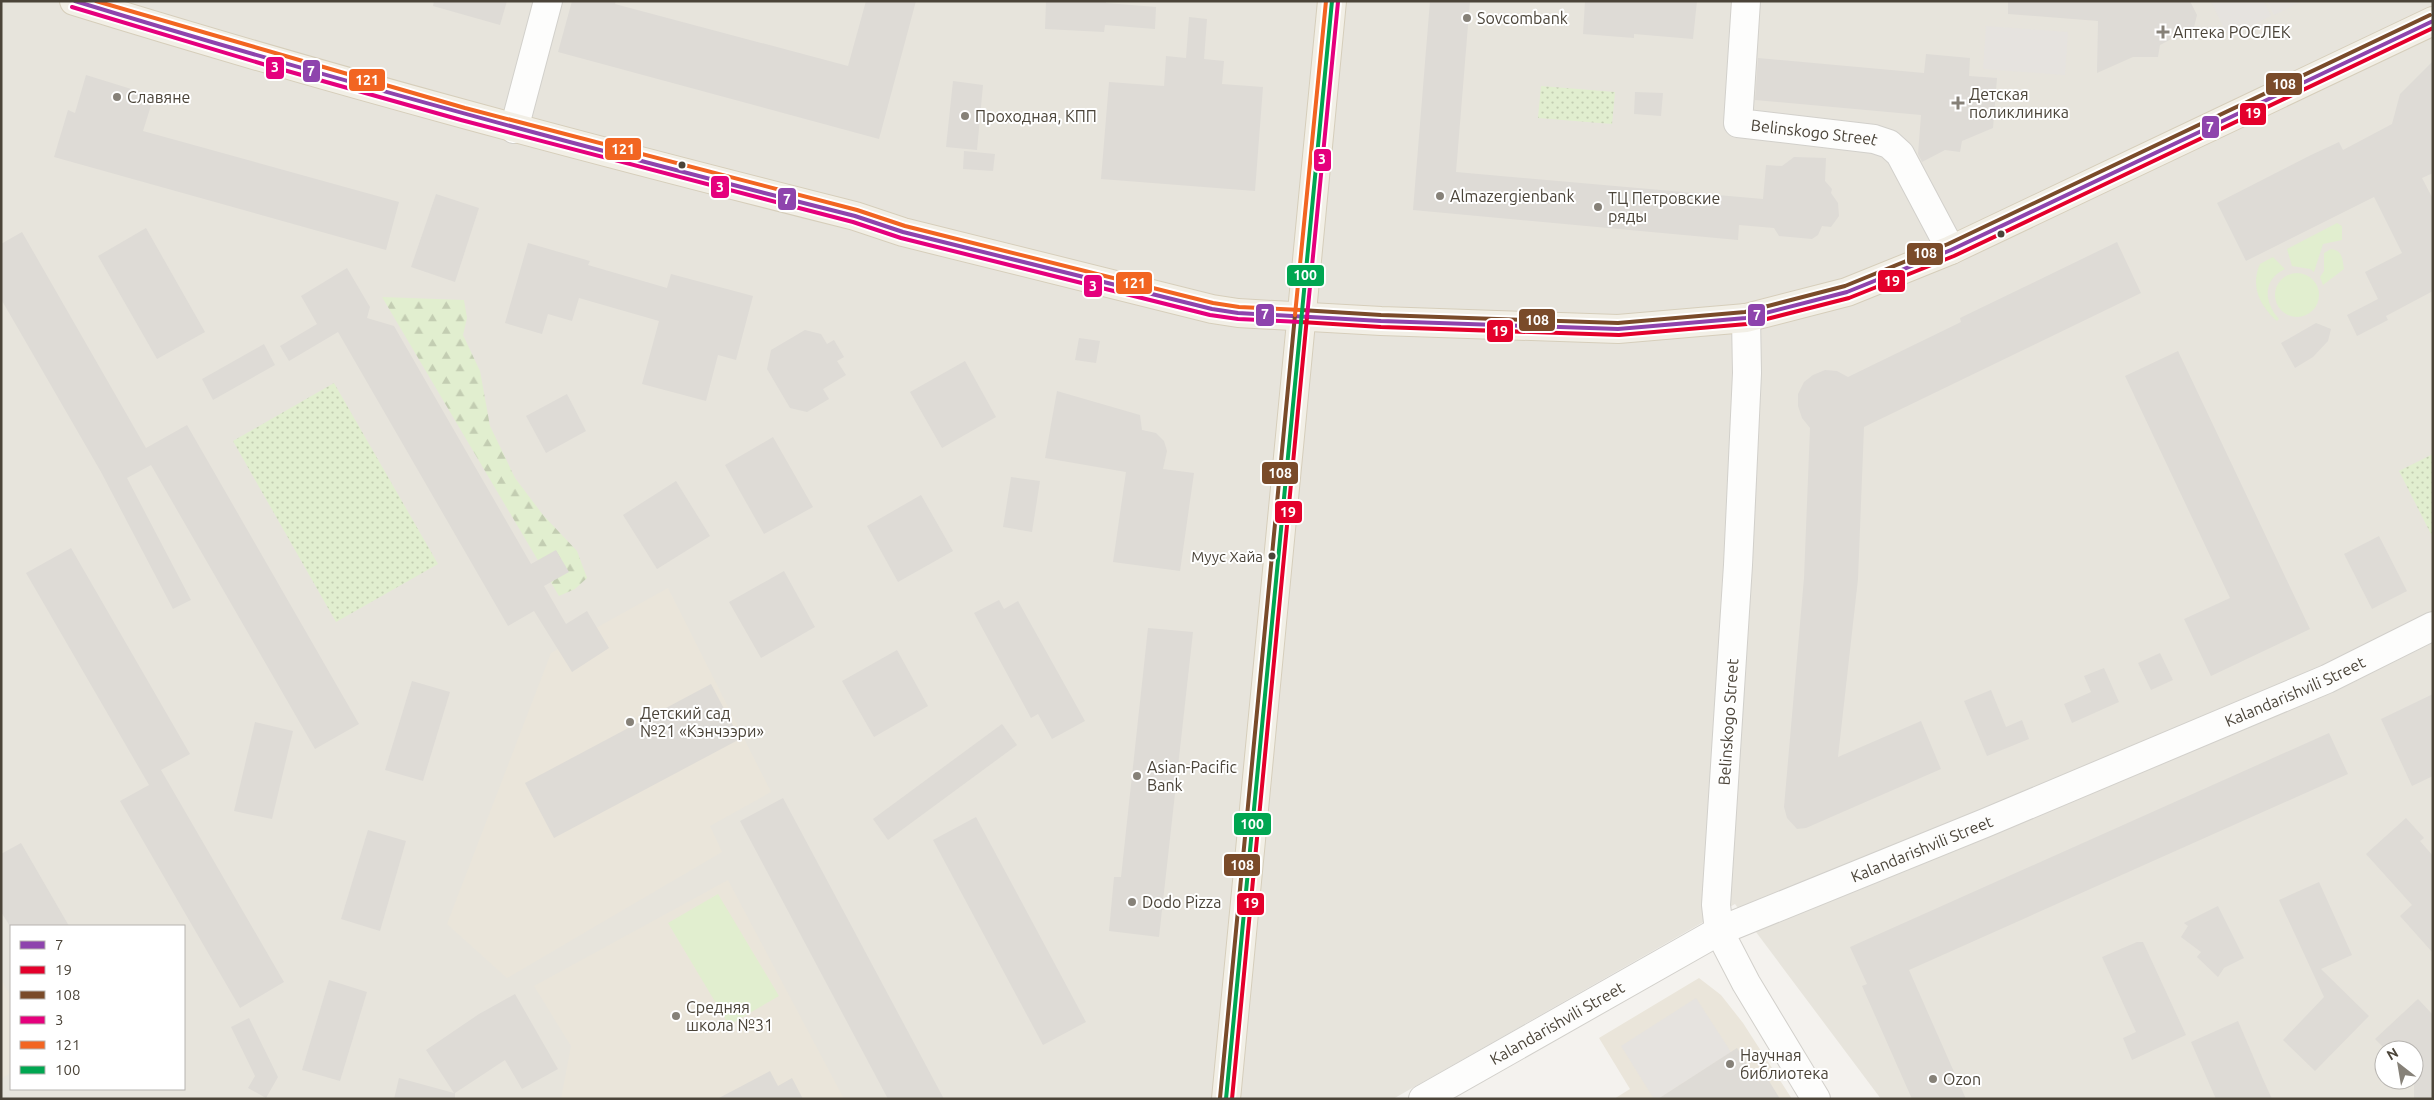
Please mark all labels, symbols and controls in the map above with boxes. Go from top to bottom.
place label: Sovcombank [1477,9,1568,27]
marker: Sovcombank [1461,12,1473,24]
place label: Аптека РОСЛЕК [2173,23,2291,41]
marker: Аптека РОСЛЕК [2157,26,2169,38]
line badge: 3 [265,56,285,80]
text: 3 [271,59,279,75]
line badge: 7 [302,59,321,83]
text: 7 [307,63,315,79]
line badge: 121 [348,68,386,92]
text: 121 [355,72,379,88]
line badge: 108 [2265,72,2303,96]
text: 108 [2272,76,2296,92]
place label: Детская поликлиника [1969,85,2069,121]
place label: Славяне [127,88,190,106]
marker: Славяне [111,91,123,103]
marker: Детская поликлиника [1951,96,1965,110]
line badge: 19 [2239,102,2267,126]
text: 19 [2245,105,2261,121]
place label: Проходная, КПП [975,107,1097,125]
marker: Проходная, КПП [959,110,971,122]
line badge: 7 [2201,115,2220,139]
street label: Belinskogo Street [1750,116,1881,149]
text: 7 [2206,119,2214,135]
line badge: 121 [604,137,642,161]
text: 121 [611,141,635,157]
line badge: 3 [1313,148,1332,172]
text: 3 [1318,151,1326,167]
unlabelled marker [677,160,687,170]
line badge: 3 [710,175,730,199]
text: 3 [716,179,724,195]
line badge: 7 [777,187,797,211]
place label: Almazergienbank [1450,187,1575,205]
place label: ТЦ Петровские ряды [1608,189,1720,225]
marker: Almazergienbank [1434,190,1446,202]
text: 7 [783,191,791,207]
marker: ТЦ Петровские ряды [1592,201,1604,213]
unlabelled marker [1996,229,2006,239]
line badge: 108 [1906,242,1944,266]
text: 108 [1913,245,1937,261]
line badge: 100 [1286,264,1325,287]
text: 100 [1293,267,1317,283]
line badge: 19 [1877,269,1906,293]
line badge: 121 [1115,271,1153,295]
text: 19 [1884,273,1900,289]
line badge: 3 [1083,274,1103,298]
text: 121 [1122,275,1146,291]
text: 3 [1089,278,1097,294]
line badge: 7 [1255,303,1275,327]
line badge: 7 [1747,303,1766,327]
text: 7 [1261,306,1269,322]
text: 7 [1753,307,1761,323]
line badge: 108 [1518,308,1556,332]
text: 108 [1525,312,1549,328]
line badge: 19 [1486,319,1514,343]
text: 19 [1492,323,1508,339]
line badge: 108 [1261,461,1299,485]
text: 108 [1268,465,1292,481]
line badge: 19 [1274,500,1303,524]
text: 19 [1280,504,1296,520]
place label: Муус Хайа [1191,548,1263,565]
marker: Муус Хайа [1267,551,1277,561]
street label: Kalandarishvili Street [2222,652,2368,730]
street label: Belinskogo Street [1715,657,1741,786]
place label: Детский сад №21 «Кэнчээри» [640,704,764,740]
marker: Детский сад №21 «Кэнчээри» [624,716,636,728]
place label: Asian-Pacific Bank [1147,758,1237,794]
marker: Asian-Pacific Bank [1131,770,1143,782]
line badge: 100 [1233,812,1272,836]
street label: Kalandarishvili Street [1848,812,1996,886]
text: 100 [1240,816,1264,832]
line badge: 108 [1223,853,1261,877]
text: 108 [1230,857,1254,873]
line badge: 19 [1236,892,1265,916]
place label: Dodo Pizza [1142,893,1221,911]
text: 19 [1243,895,1259,911]
marker: Dodo Pizza [1126,896,1138,908]
legend [10,925,185,1090]
text: 7 [55,936,63,953]
text: 19 [55,961,72,978]
street label: Kalandarishvili Street [1487,977,1628,1068]
text: 108 [55,986,80,1003]
place label: Средняя школа №31 [686,998,773,1034]
marker: Средняя школа №31 [670,1010,682,1022]
text: 3 [55,1011,63,1028]
text: 121 [55,1036,80,1053]
north arrow [2374,1040,2424,1090]
text: N [2384,1044,2401,1063]
place label: Научная библиотека [1740,1046,1829,1082]
marker: Научная библиотека [1724,1058,1736,1070]
text: 100 [55,1061,80,1078]
place label: Ozon [1943,1070,1981,1088]
marker: Ozon [1927,1073,1939,1085]

